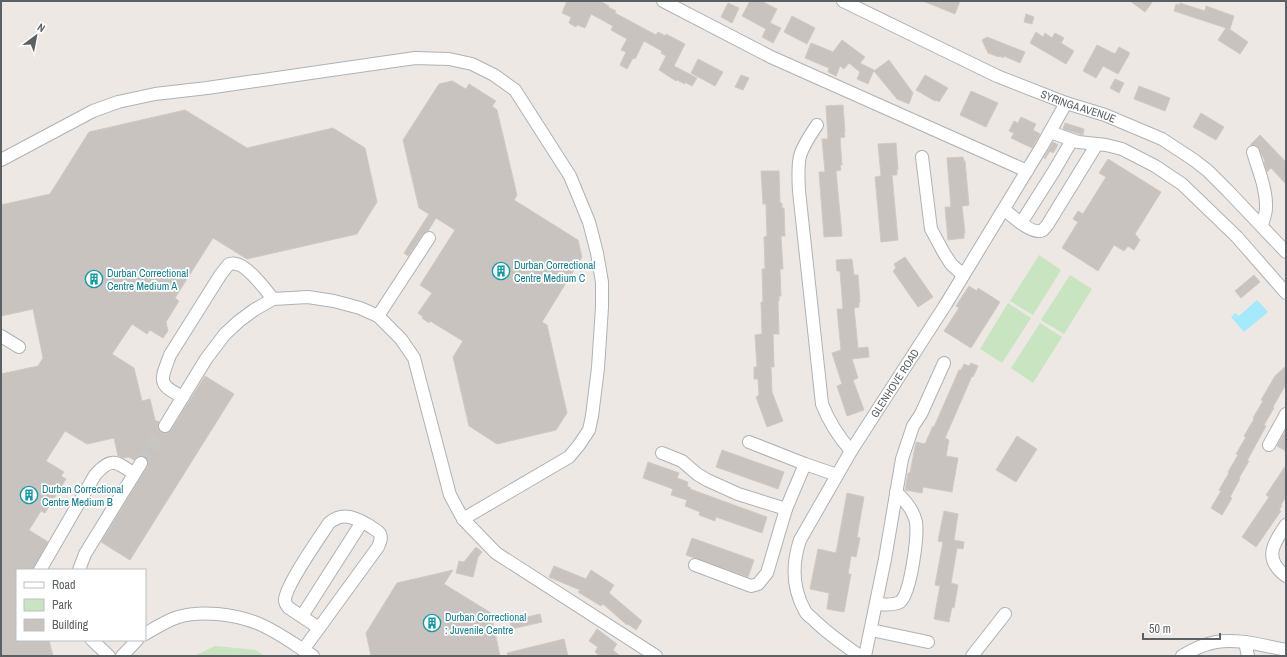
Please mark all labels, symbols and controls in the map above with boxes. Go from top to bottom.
north arrow [16,16,56,56]
text: N [35,20,48,35]
street label: SYRINGA AVENUE [1039,87,1118,126]
place label: Durban Correctional Centre Medium C [514,258,595,285]
building icon: Durban Correctional Centre Medium C [491,261,511,281]
place label: Durban Correctional Centre Medium A [107,266,188,293]
building icon: Durban Correctional Centre Medium A [84,269,104,289]
street label: GLENHOVE ROAD [868,346,922,420]
place label: Durban Correctional Centre Medium B [42,482,123,509]
building icon: Durban Correctional Centre Medium B [19,485,39,505]
legend [16,569,146,641]
text: Road [52,577,76,593]
text: Park [52,597,72,613]
place label: Durban Correctional : Juvenile Centre [445,610,526,637]
building icon: Durban Correctional : Juvenile Centre [422,613,442,633]
scale bar [1143,615,1220,641]
text: Building [52,617,89,633]
text: 50 m [1149,621,1171,637]

